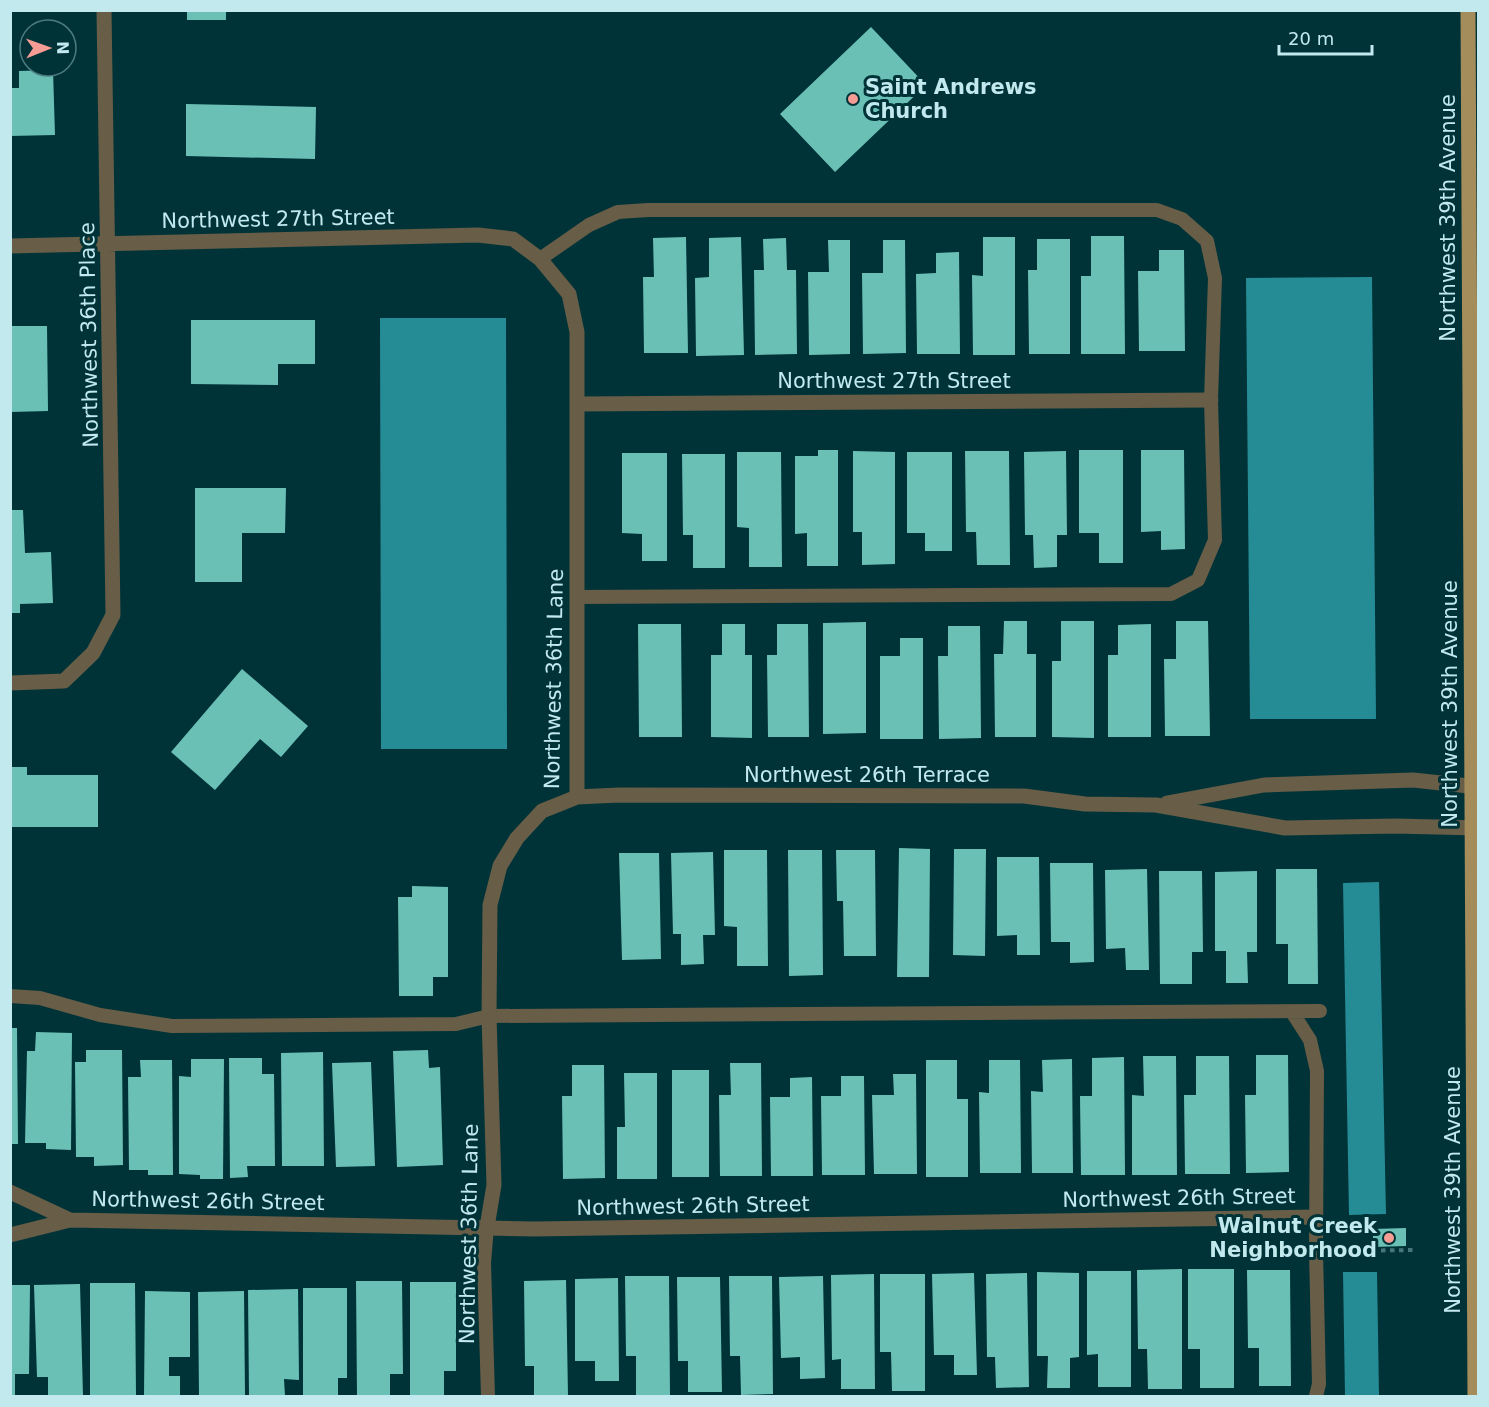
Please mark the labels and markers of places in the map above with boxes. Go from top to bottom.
place label: Saint Andrews Church [865,75,1037,123]
marker: Saint Andrews Church [846,92,860,106]
place label: Walnut Creek Neighborhood [1209,1214,1378,1262]
marker: Walnut Creek Neighborhood [1382,1231,1396,1245]

